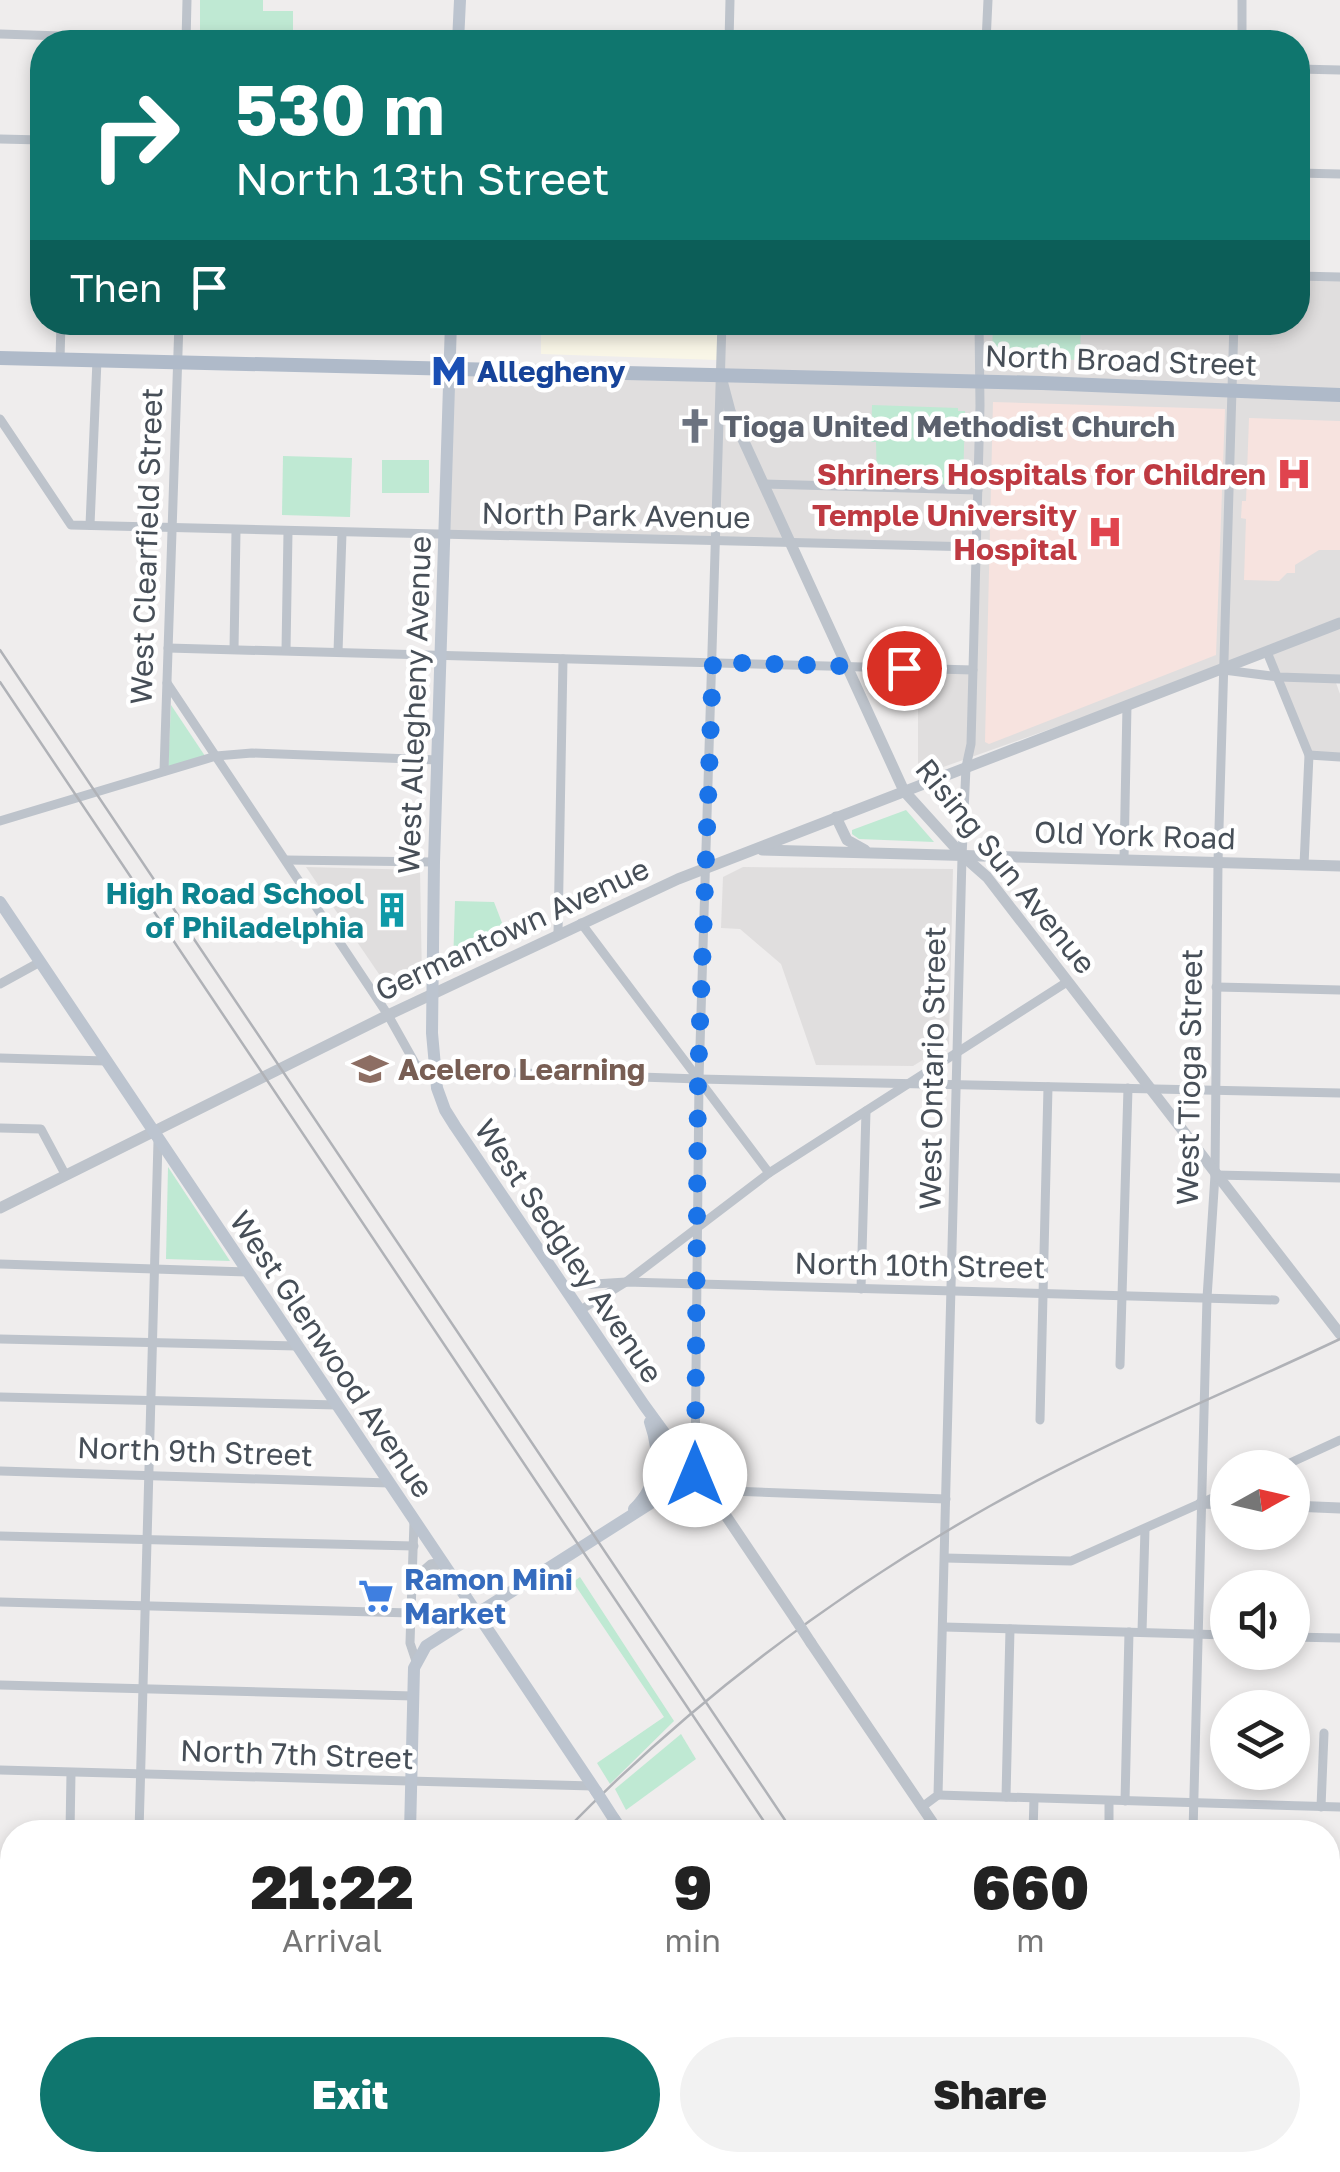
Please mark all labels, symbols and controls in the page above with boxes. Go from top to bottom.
text: 530 m [235,66,445,150]
icon: right [70,70,200,200]
text: North 13th Street [235,151,610,205]
icon: arrive [182,260,237,315]
text: Then [70,265,162,310]
street label: North Broad Street [984,337,1258,383]
metro station icon: Allegheny [430,352,468,390]
place label: Allegheny [477,353,626,389]
street label: West Clearfield Street [122,387,170,705]
church icon: Tioga United Methodist Church [676,407,714,445]
place label: Tioga United Methodist Church [723,408,1175,444]
hospital icon: Shriners Hospitals for Children [1275,455,1313,493]
place label: Shriners Hospitals for Children [817,456,1266,492]
street label: North Park Avenue [481,495,751,535]
place label: Temple University Hospital [812,497,1077,567]
hospital icon: Temple University Hospital [1086,513,1124,551]
street label: West Allegheny Avenue [390,535,438,875]
pin [862,626,947,711]
icon: arrive [877,641,932,696]
street label: Rising Sun Avenue [908,751,1104,981]
street label: Old York Road [1033,813,1237,857]
street label: Germantown Avenue [369,850,655,1008]
place label: High Road School of Philadelphia [106,875,364,945]
building icon: High Road School of Philadelphia [373,891,411,929]
street label: West Ontario Street [912,926,952,1210]
street label: West Tioga Street [1169,948,1209,1206]
school or university icon: Acelero Learning [351,1050,389,1088]
place label: Acelero Learning [398,1051,645,1087]
street label: West Sedgley Avenue [467,1112,671,1390]
street label: West Glenwood Avenue [223,1204,441,1504]
street label: North 10th Street [794,1245,1046,1285]
position arrow [643,1423,747,1527]
street label: North 9th Street [76,1429,314,1473]
north arrow [1210,1450,1310,1550]
map controls [1210,1450,1310,1790]
place label: Ramon Mini Market [404,1561,573,1631]
button: sound [1210,1570,1310,1670]
supermarket icon: Ramon Mini Market [357,1577,395,1615]
button: layers [1210,1690,1310,1790]
street label: North 7th Street [180,1732,414,1776]
text: 21:22 [251,1850,414,1922]
text: 9 [673,1850,712,1922]
text: 660 [972,1850,1089,1922]
text: Arrival [282,1921,382,1959]
text: min [664,1921,721,1959]
text: m [1016,1921,1045,1959]
button: Exit [40,2037,660,2152]
button: Share [680,2037,1300,2152]

